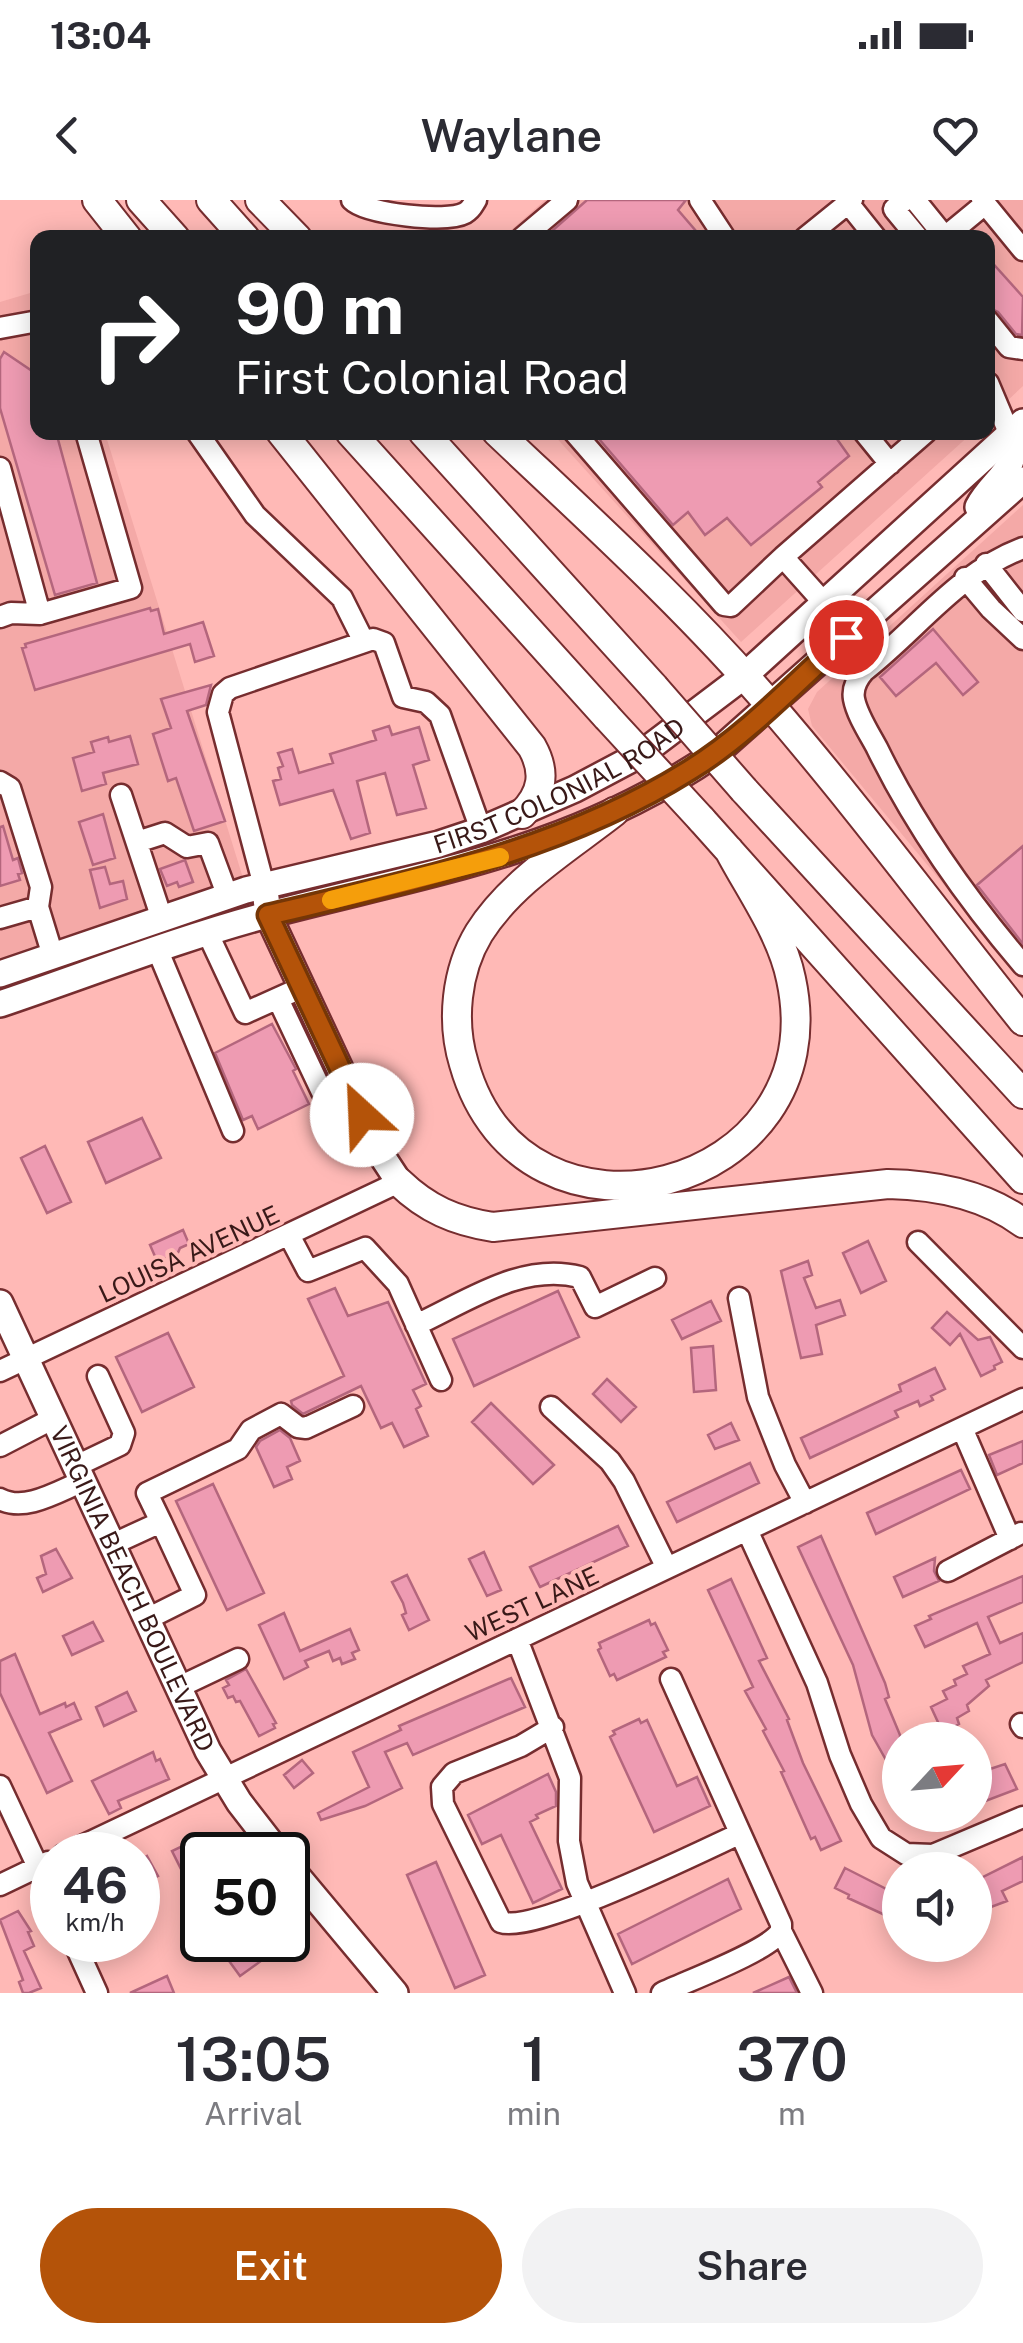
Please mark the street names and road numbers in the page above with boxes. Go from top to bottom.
street label: FIRST COLONIAL ROAD [430,711,690,860]
street label: LOUISA AVENUE [94,1199,284,1309]
street label: VIRGINIA BEACH BOULEVARD [44,1421,221,1756]
street label: WEST LANE [461,1560,603,1648]

